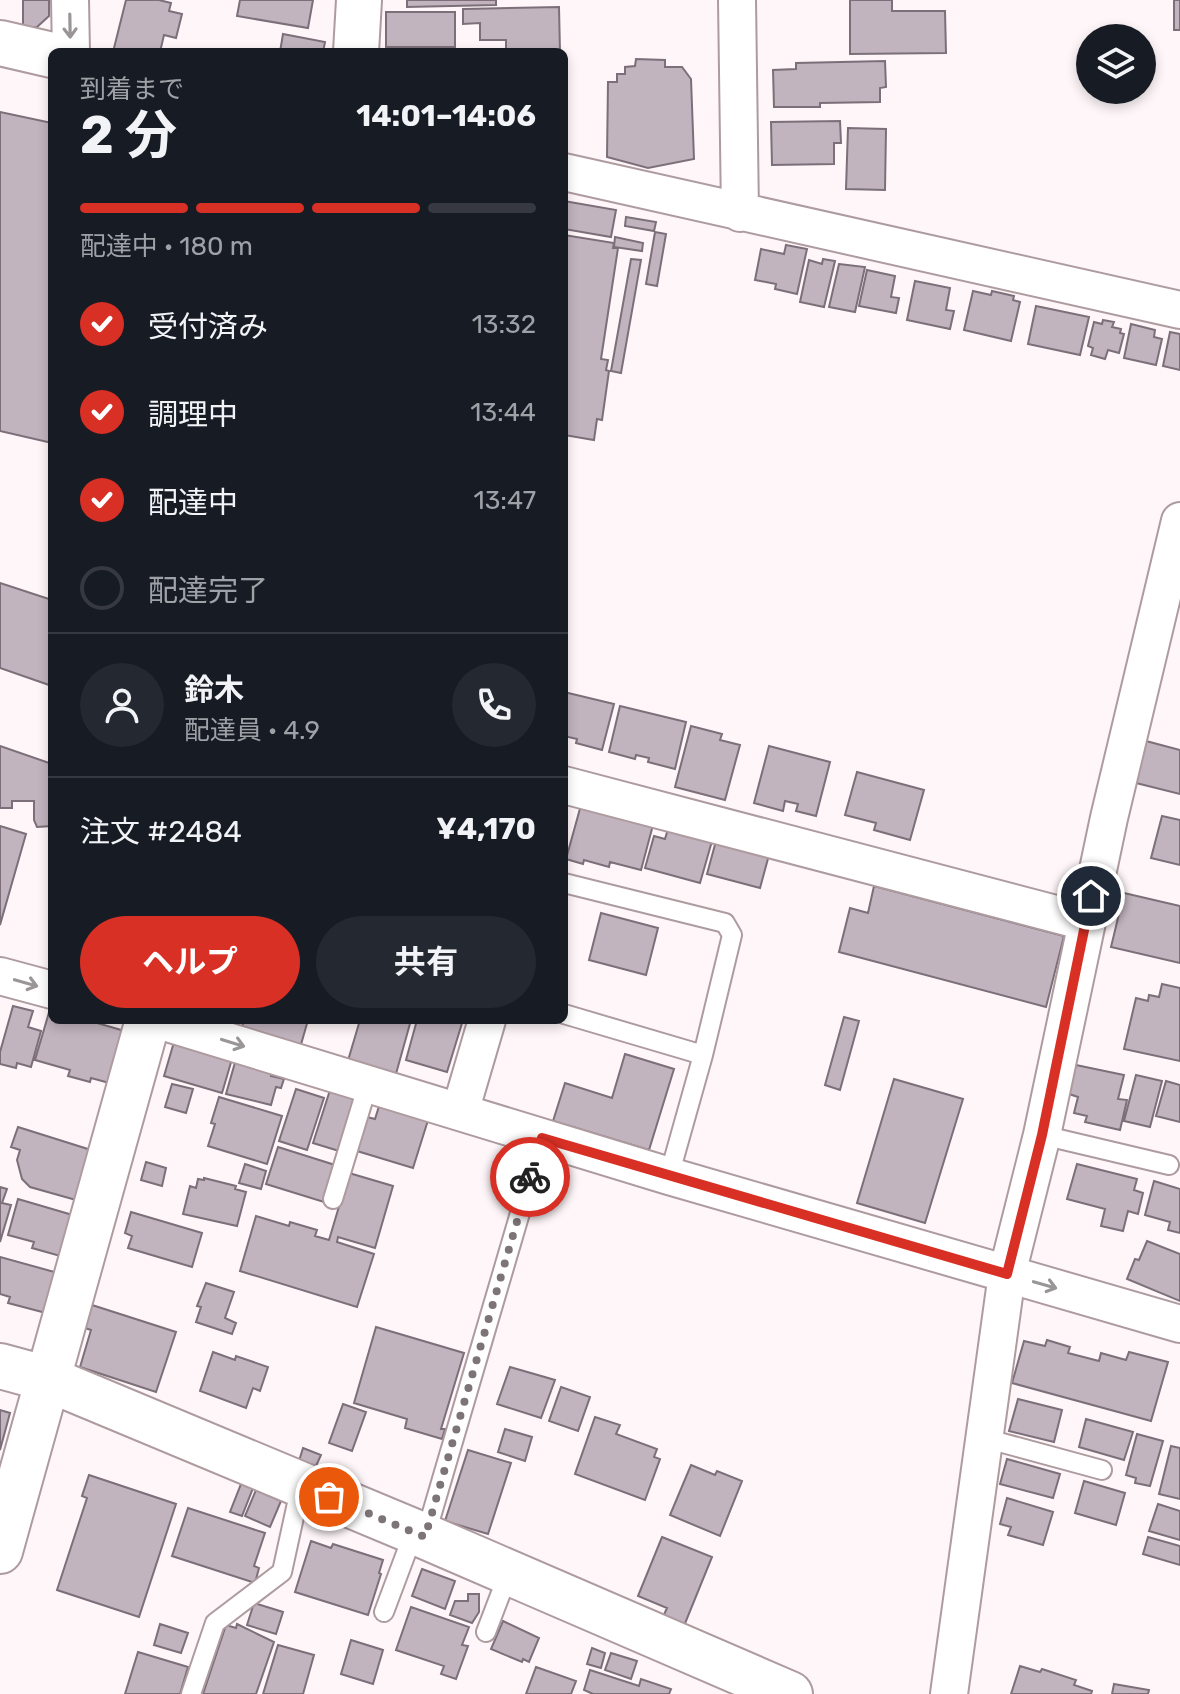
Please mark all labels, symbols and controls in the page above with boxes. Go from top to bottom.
one-way arrow [63,12,78,39]
map controls [1076,24,1156,104]
button: layers [1076,24,1156,104]
text: 到着まで [80,74,184,105]
text: 14:01–14:06 [356,98,536,134]
text: 2 分 [80,104,177,166]
text: 配達中 · 180 m [80,231,253,262]
icon: check [80,302,124,346]
text: 受付済み [148,309,268,345]
text: 13:32 [472,309,536,340]
icon: check [80,390,124,434]
text: 調理中 [148,397,238,433]
text: 13:44 [470,397,536,428]
icon: check [80,478,124,522]
text: 配達中 [148,485,238,521]
text: 13:47 [474,485,536,516]
text: 配達完了 [148,573,268,609]
button: person [80,663,164,747]
button: phone [452,663,536,747]
text: 鈴木 [184,672,244,708]
text: 配達員 · 4.9 [184,715,320,746]
text: ¥4,170 [436,811,536,847]
text: 注文 #2484 [80,814,242,850]
pin [1057,862,1125,930]
icon: home [1069,874,1113,918]
button: ヘルプ [80,916,300,1008]
button: 共有 [316,916,536,1008]
one-way arrow [13,977,38,991]
one-way arrow [219,1036,245,1051]
courier [490,1137,570,1217]
icon: bike [508,1155,552,1199]
one-way arrow [1032,1278,1058,1293]
pin [295,1463,363,1531]
icon: bag [307,1475,351,1519]

